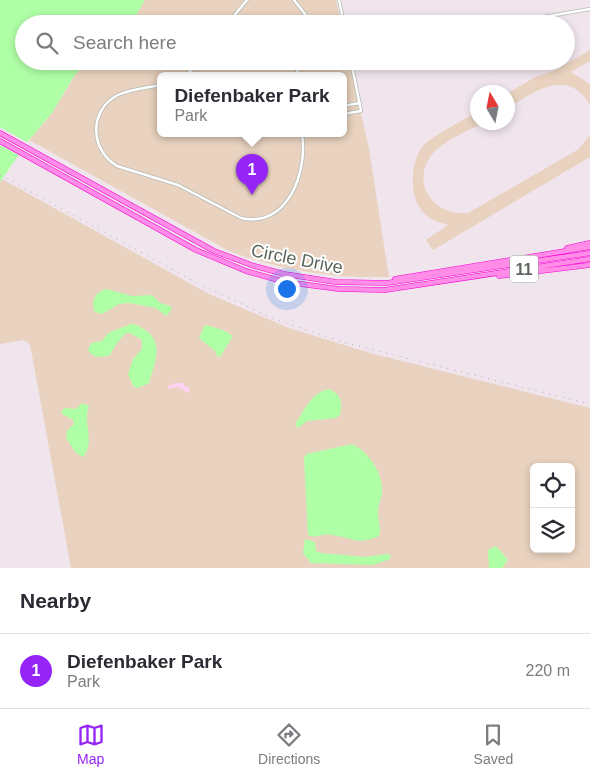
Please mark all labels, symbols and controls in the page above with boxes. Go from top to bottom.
search box [15,15,575,70]
icon: search [33,29,61,57]
text: Search here [73,32,177,53]
popup [157,72,347,137]
text: Diefenbaker Park [174,85,330,106]
north arrow [470,85,515,130]
text: Park [174,107,207,124]
pin: 1 [236,154,268,195]
street label: Circle Drive [249,240,345,278]
road number: 11 [510,255,538,282]
your location [274,276,300,302]
map controls [530,463,575,553]
button: locate [530,463,575,508]
button: layers [530,508,575,553]
text: Nearby [20,589,91,612]
text: Diefenbaker Park [67,651,222,672]
text: 1 [32,662,40,679]
text: 220 m [526,662,570,679]
text: Park [67,673,100,690]
tab: Map [77,721,105,767]
tab: Directions [258,721,320,767]
tab: Saved [474,721,513,767]

